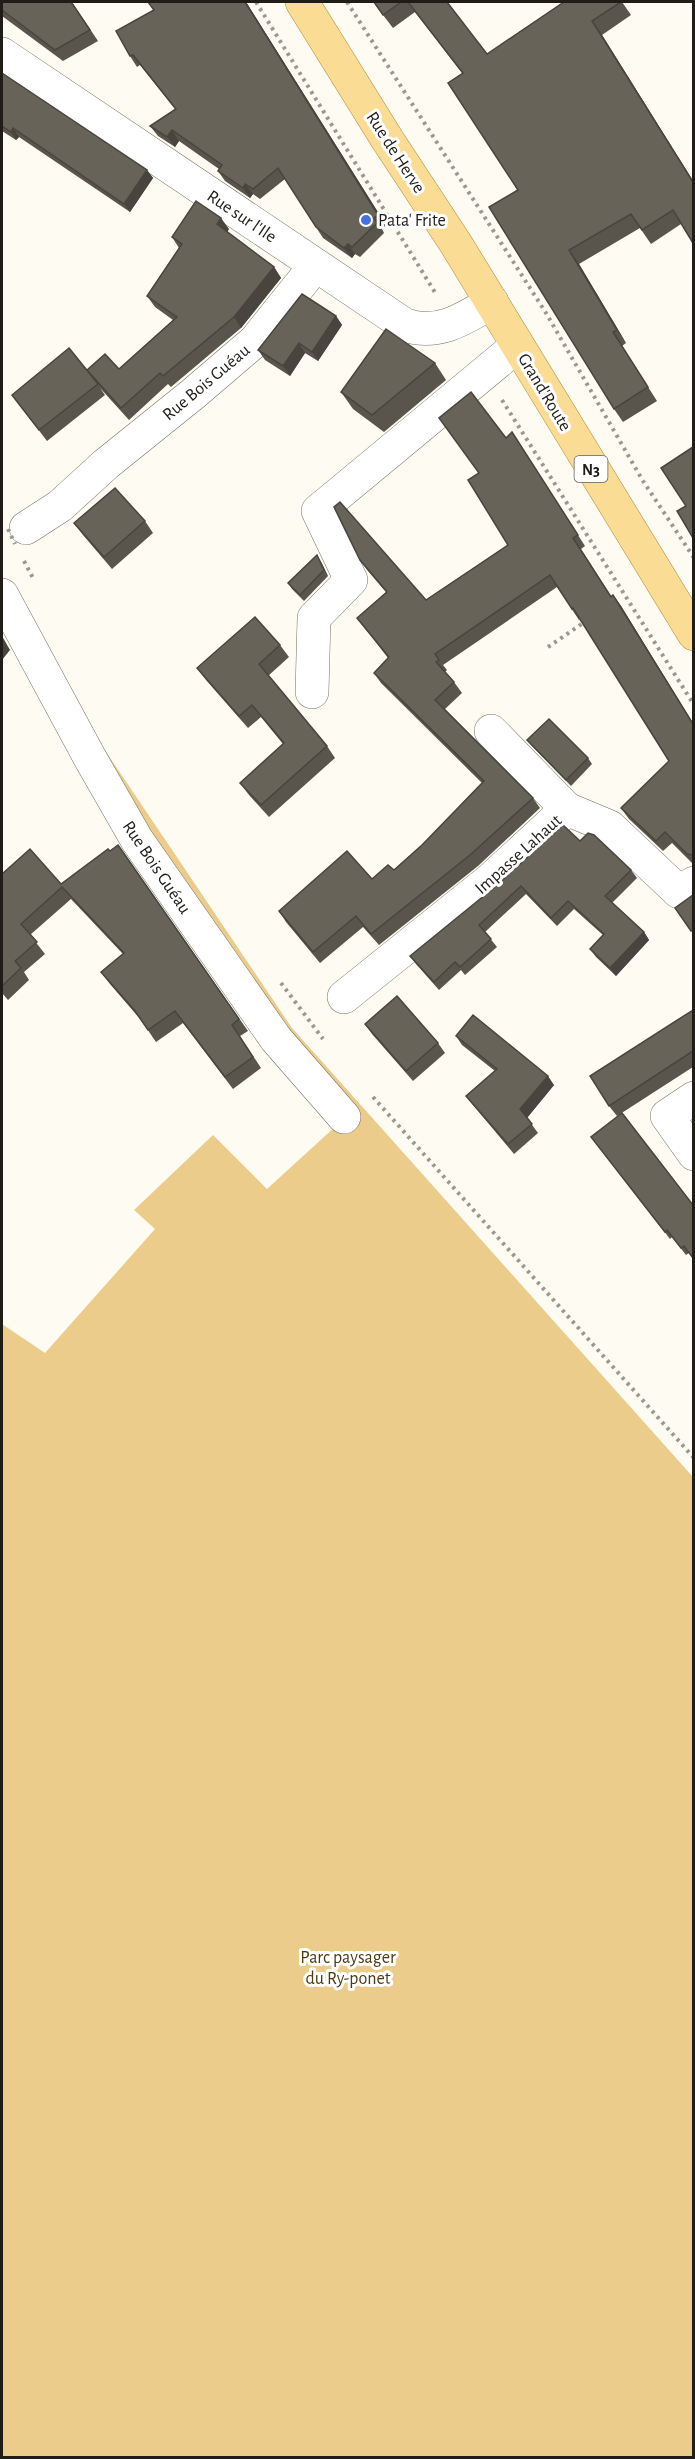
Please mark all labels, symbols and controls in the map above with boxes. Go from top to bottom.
street label: Rue de Herve [362,109,428,196]
street label: Rue sur l'Ile [203,187,279,247]
place label: Pata' Frite [378,212,446,230]
marker: Pata' Frite [359,213,373,227]
street label: Rue Bois Guéau [160,341,254,424]
street label: Grand'Route [514,351,574,434]
road number: N3 [574,456,608,482]
street label: Impasse Lahaut [472,811,566,898]
street label: Rue Bois Guéau [119,818,194,917]
park label: Parc paysager du Ry-ponet [300,1949,396,1988]

